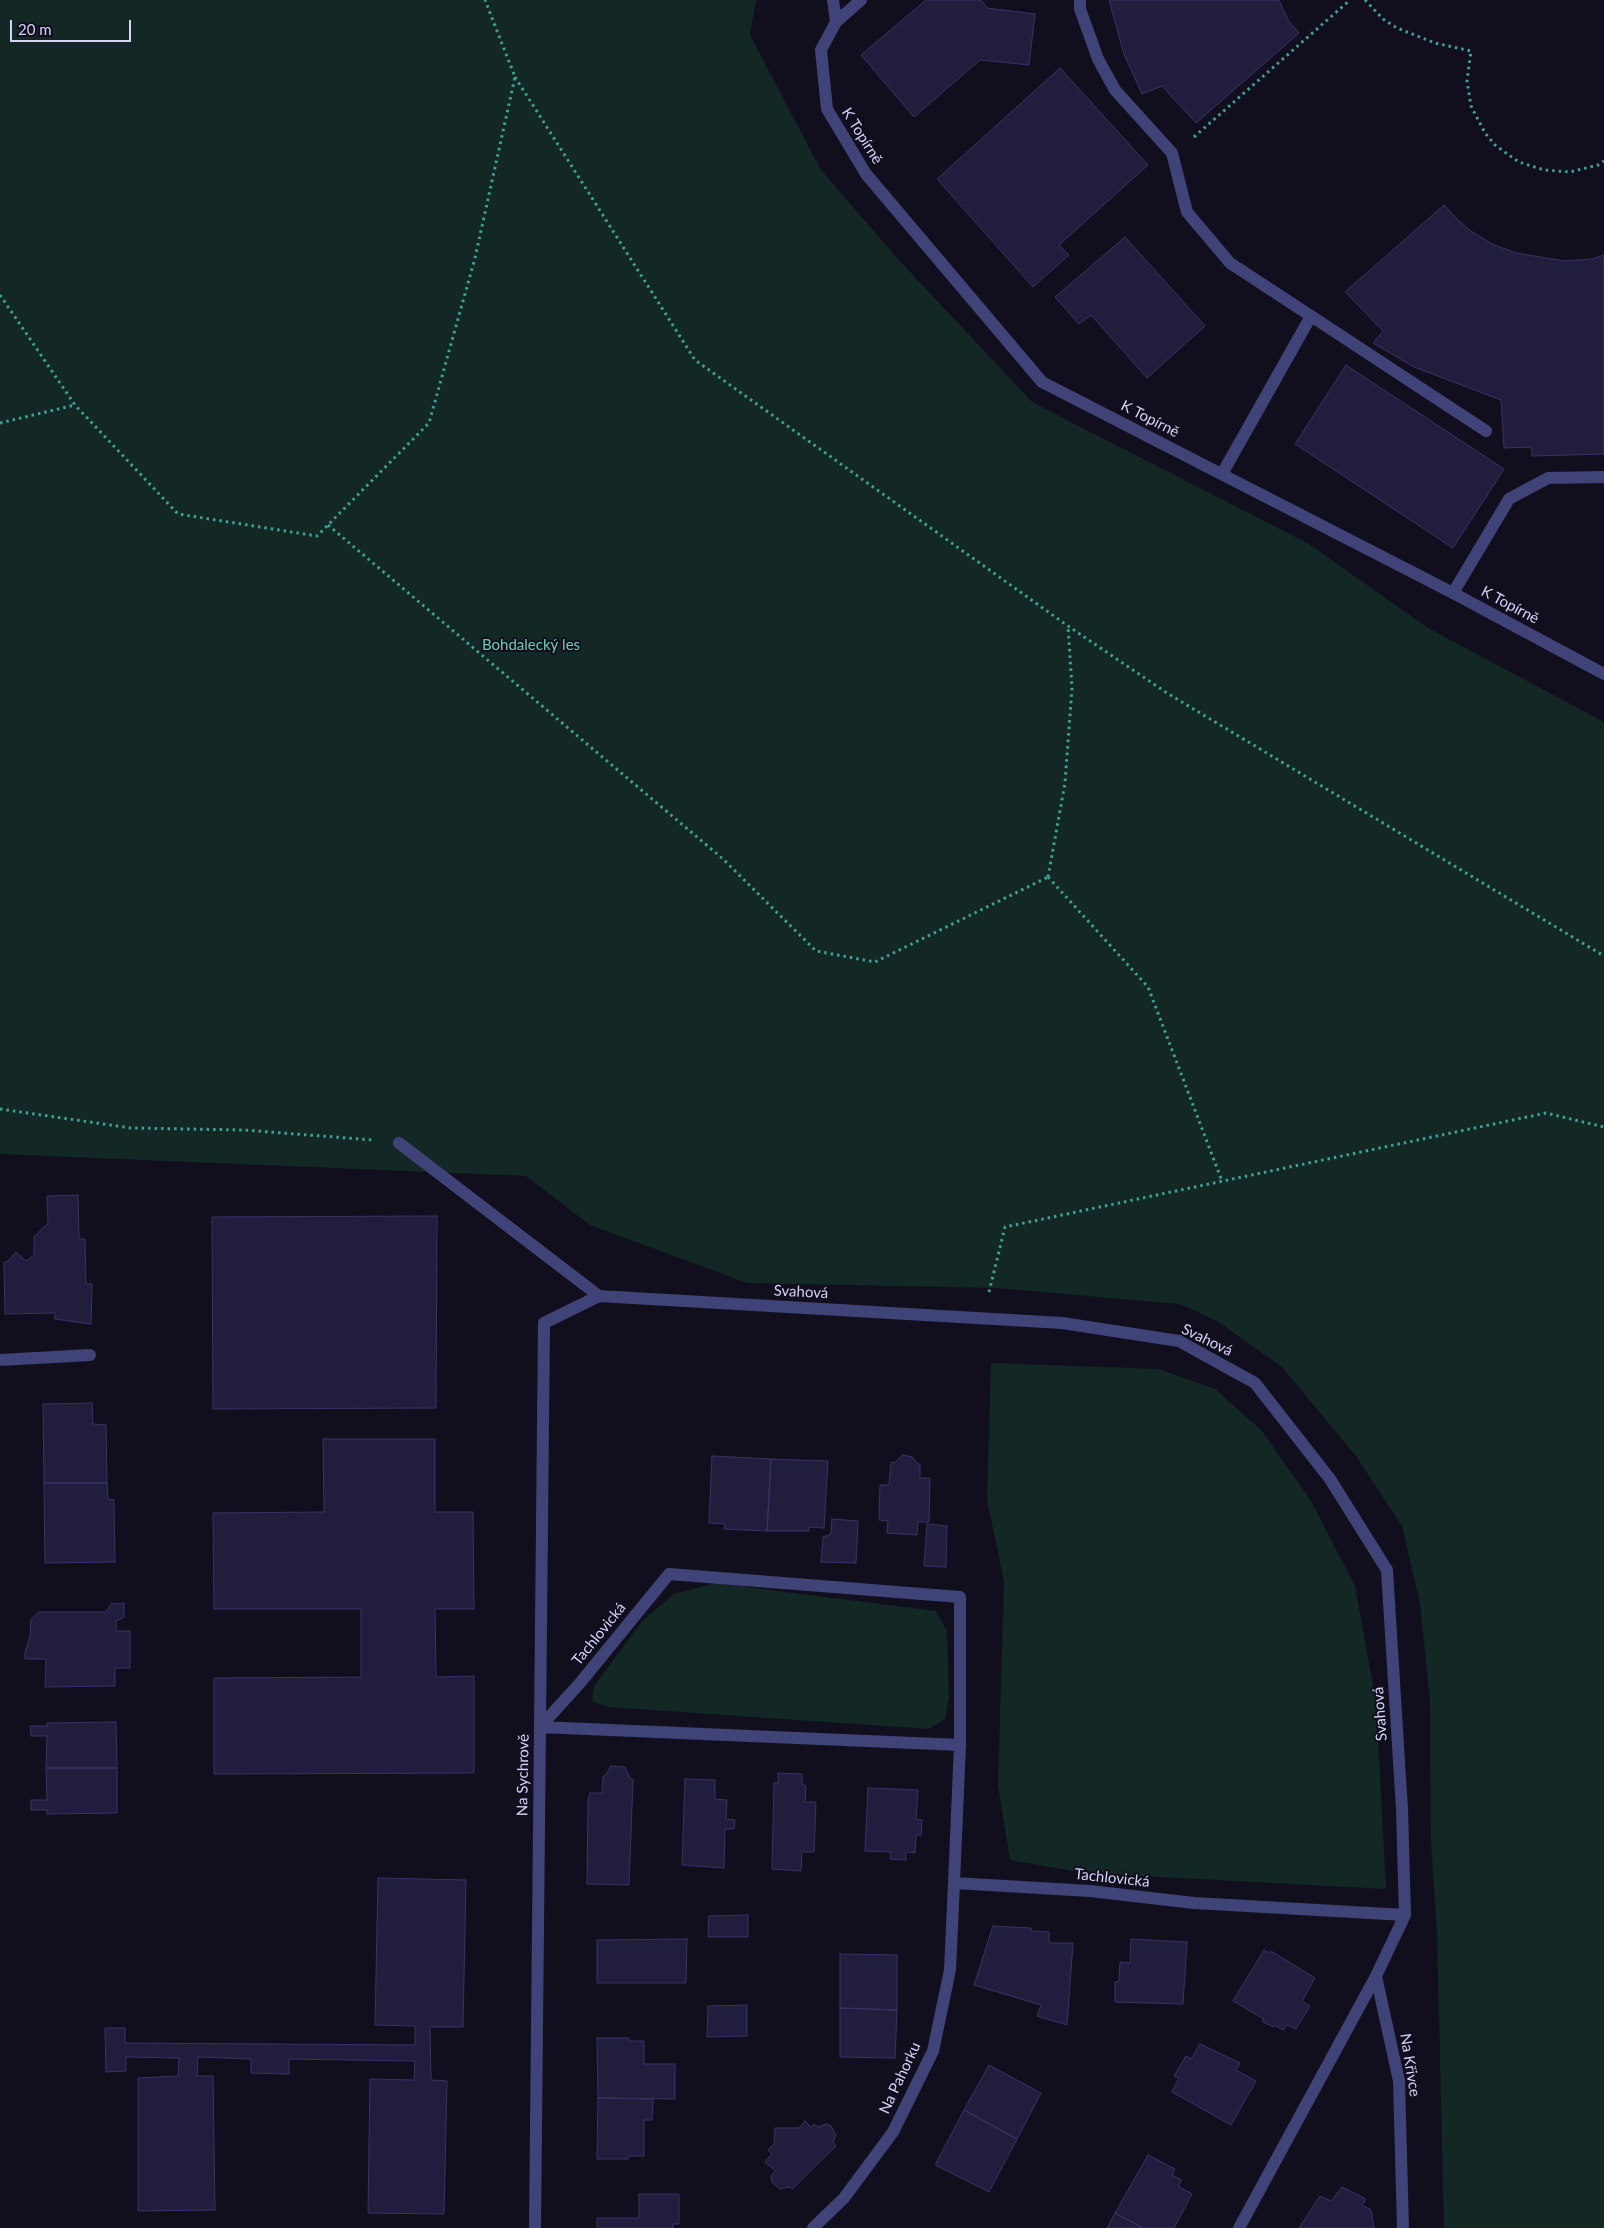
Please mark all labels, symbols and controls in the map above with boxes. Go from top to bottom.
scale bar [12,10,134,42]
text: 20 m [18,20,52,38]
street label: K Topírně [838,104,886,168]
street label: K Topírně [1118,397,1182,441]
street label: K Topírně [1478,582,1542,628]
park label: Bohdalecký les [482,636,580,654]
street label: Svahová [773,1282,829,1302]
street label: Svahová [1179,1320,1235,1360]
street label: Tachlovická [568,1599,630,1669]
street label: Svahová [1369,1686,1391,1742]
street label: Na Sychrově [513,1734,533,1816]
street label: Tachlovická [1073,1865,1151,1891]
street label: Na Křivce [1396,2032,1424,2098]
street label: Na Pahorku [876,2039,924,2117]

